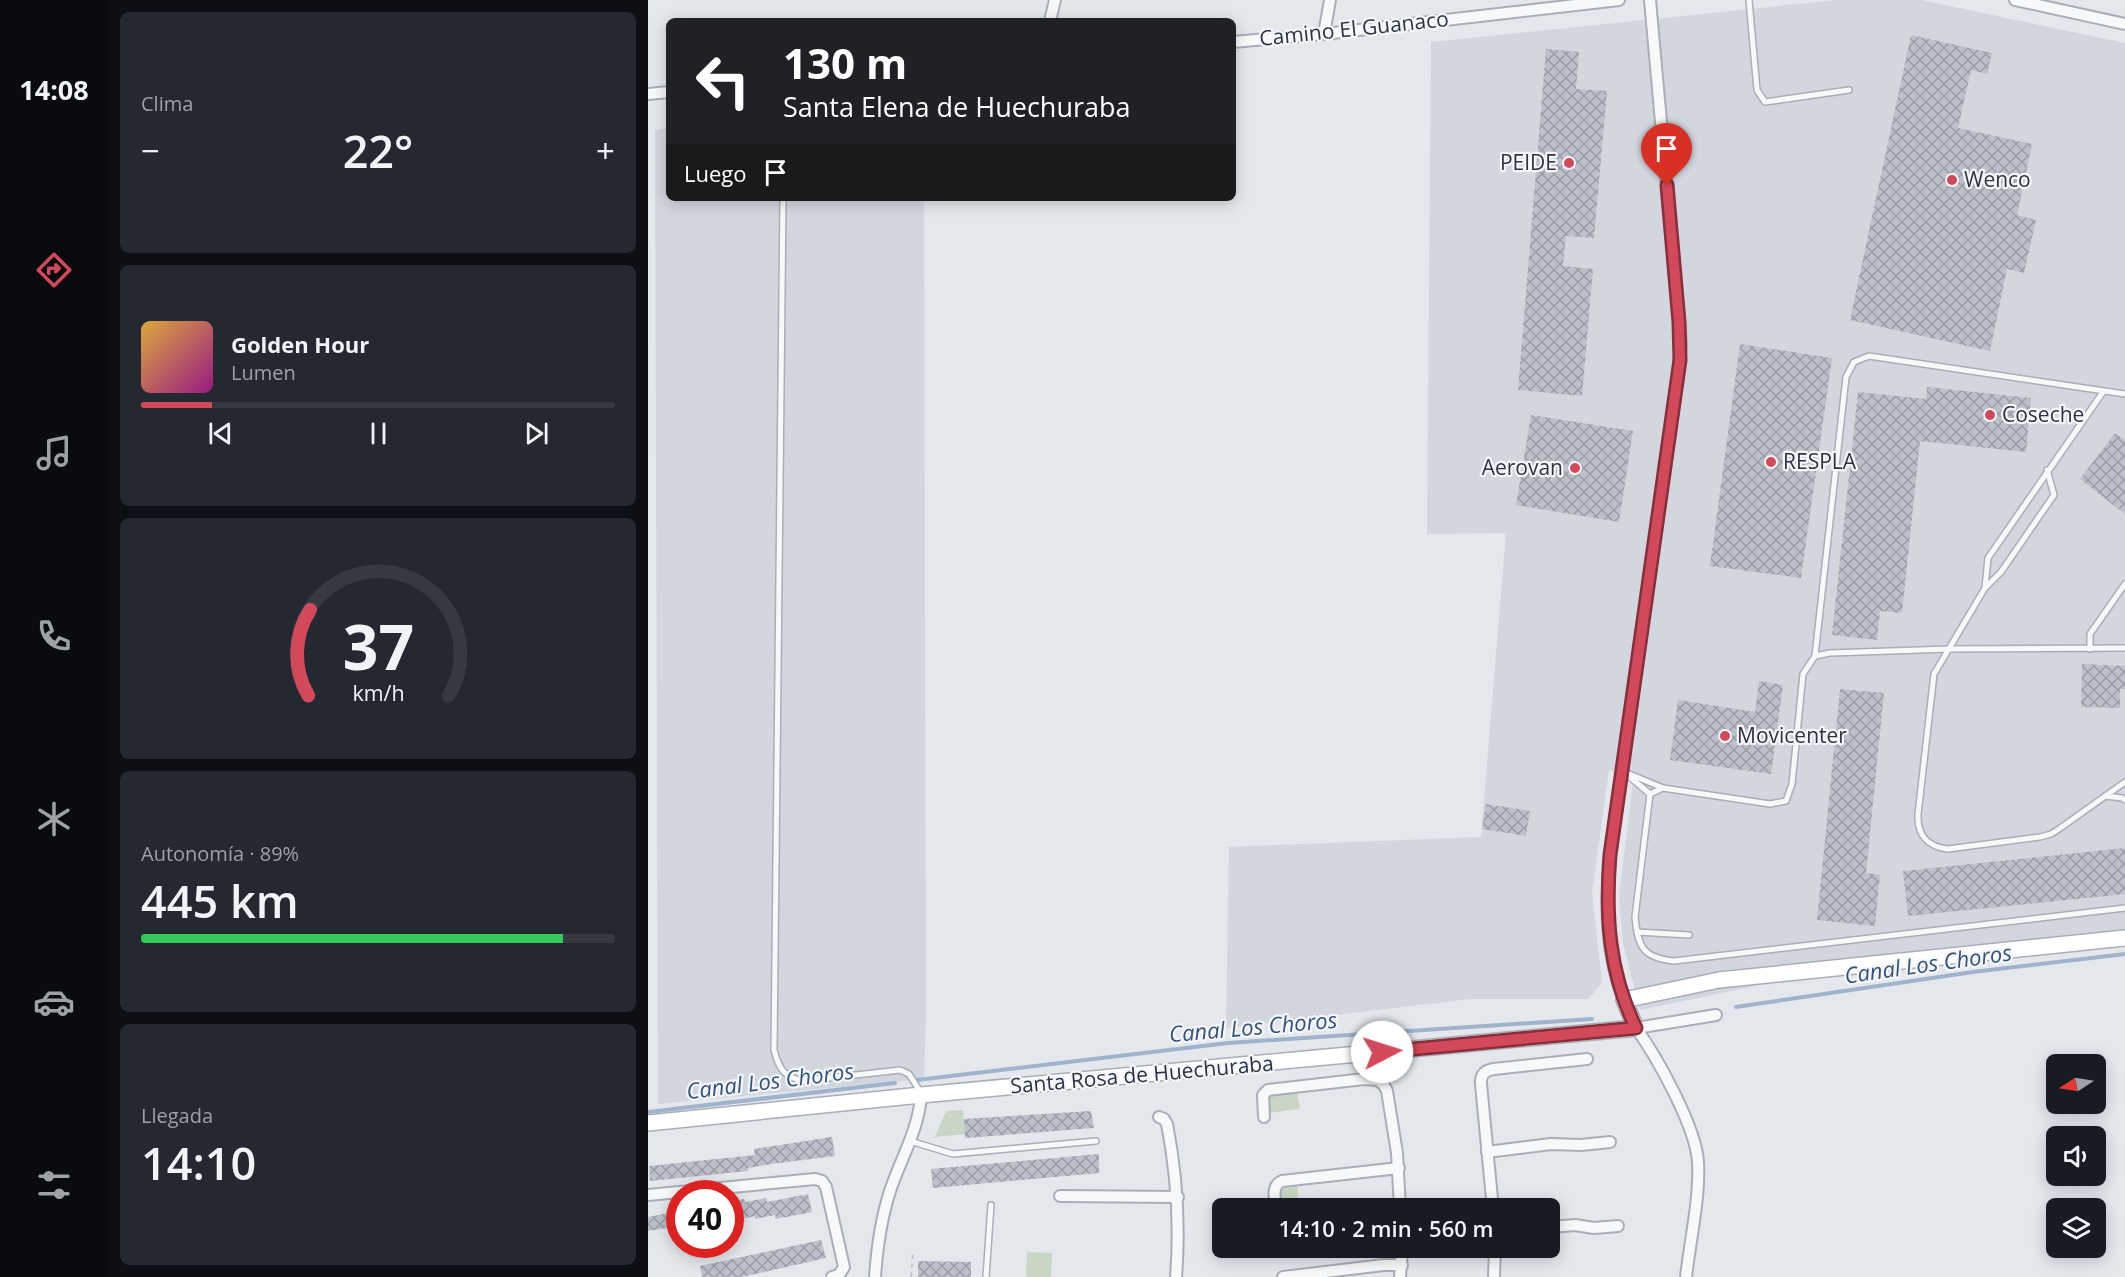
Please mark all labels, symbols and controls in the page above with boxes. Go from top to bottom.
street label: Camino El Guanaco [1258,4,1450,52]
text: 130 m [783,34,907,91]
icon: left [684,42,762,120]
text: 14:08 [19,71,89,108]
text: Santa Elena de Huechuraba [783,88,1131,125]
text: Clima [141,90,193,117]
text: 22° [343,120,413,181]
pin [1641,123,1692,185]
text: − [141,128,160,173]
text: + [596,128,615,173]
icon: arrive [1650,132,1683,165]
place label: PEIDE [1500,148,1557,176]
icon: arrive [759,156,792,189]
marker: PEIDE [1562,156,1576,170]
text: Luego [684,158,747,188]
place label: Wenco [1964,165,2031,193]
marker: Wenco [1945,173,1959,187]
icon: directions [33,249,75,291]
text: Golden Hour [231,329,369,359]
text: Lumen [231,359,296,386]
place label: Coseche [2002,400,2084,428]
marker: Coseche [1983,408,1997,422]
icon: previous [204,417,237,450]
icon: pause [362,417,395,450]
icon: next [520,417,553,450]
icon: music [33,432,75,474]
place label: RESPLA [1783,447,1857,475]
place label: Aerovan [1482,453,1563,481]
marker: RESPLA [1764,455,1778,469]
marker: Aerovan [1568,461,1582,475]
text: 37 [342,603,414,688]
icon: phone [33,615,75,657]
text: km/h [352,678,404,707]
place label: Movicenter [1737,721,1847,749]
marker: Movicenter [1718,729,1732,743]
icon: climate [33,798,75,840]
text: Autonomía · 89% [141,840,299,867]
text: 445 km [141,870,299,931]
water label: Canal Los Choros [1842,936,2014,990]
icon: car [33,981,75,1023]
water label: Canal Los Choros [1168,1004,1339,1048]
position arrow [1350,1020,1414,1084]
street label: Santa Rosa de Huechuraba [1009,1049,1275,1099]
north arrow [2046,1054,2106,1114]
map controls [2046,1054,2106,1258]
water label: Canal Los Choros [684,1055,856,1105]
text: Llegada [141,1102,213,1129]
button: sound [2046,1126,2106,1186]
text: 14:10 [141,1132,256,1193]
icon: filters [33,1164,75,1206]
speed limit sign: 40 [666,1180,744,1258]
button: layers [2046,1198,2106,1258]
text: 14:10 · 2 min · 560 m [1278,1213,1494,1243]

